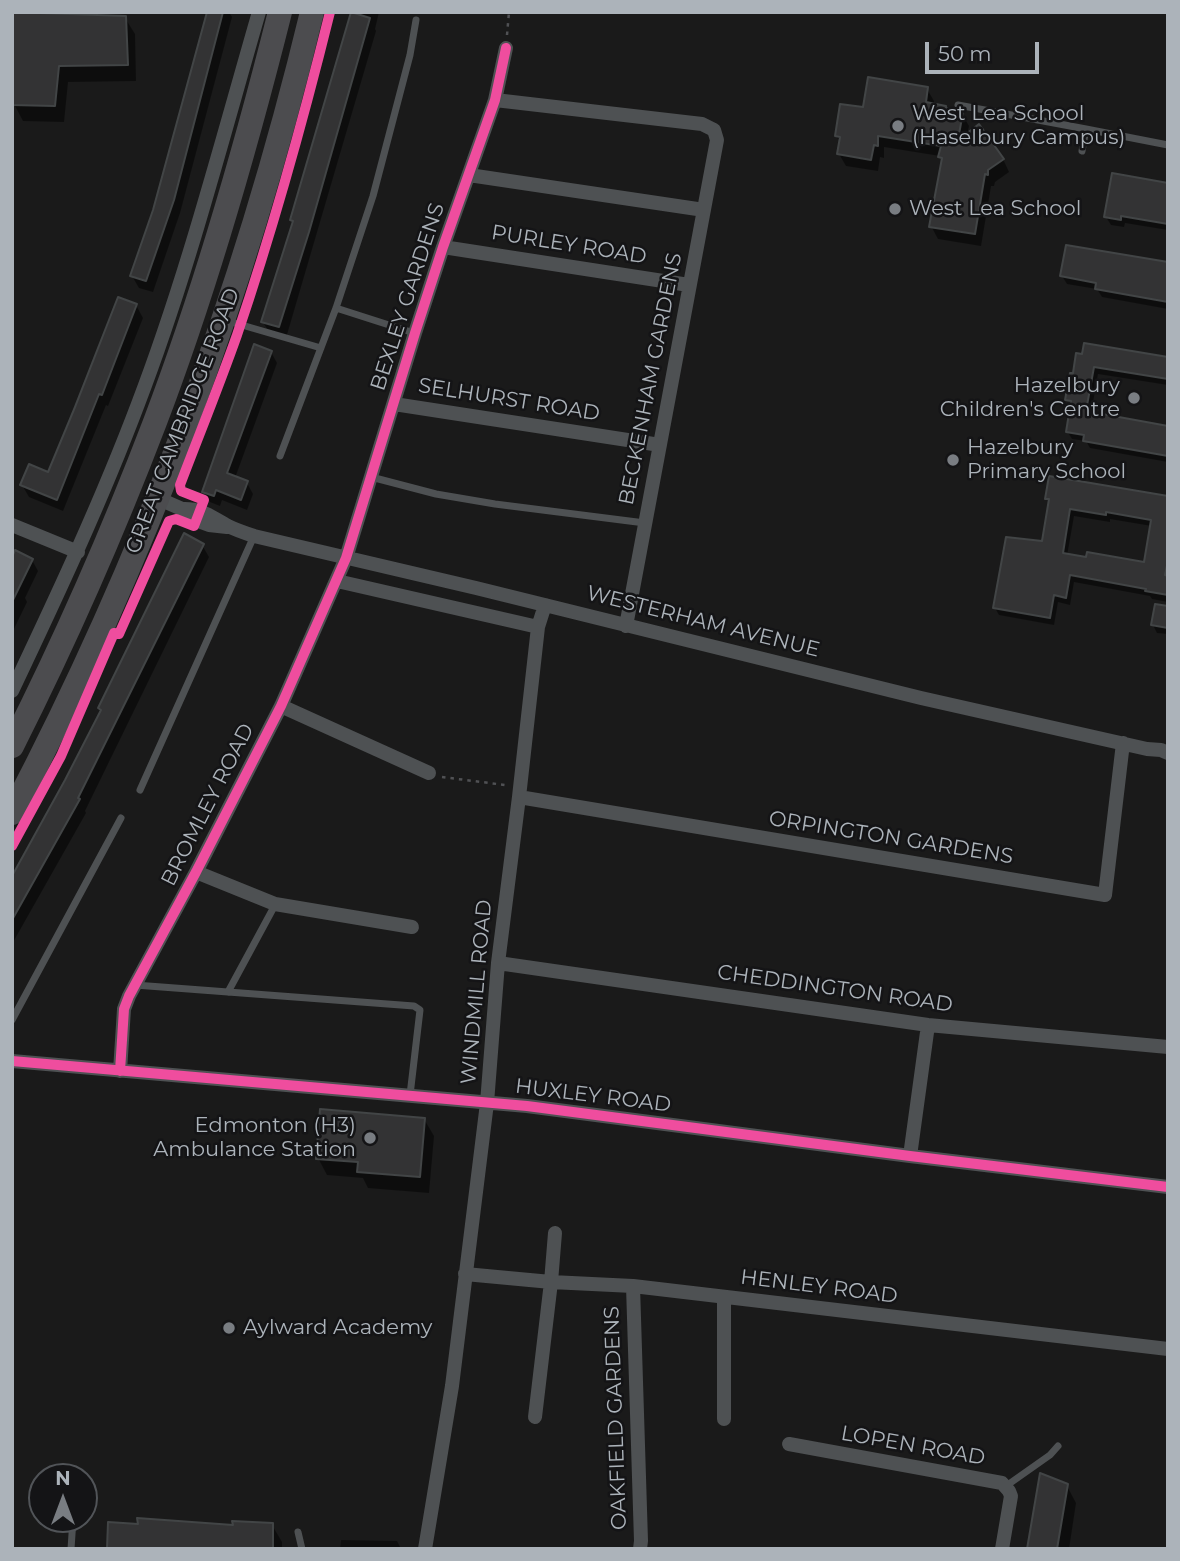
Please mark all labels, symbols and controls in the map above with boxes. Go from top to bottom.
scale bar [928,28,1042,72]
text: 50 m [938,41,992,66]
place label: West Lea School (Haselbury Campus) [912,101,1125,151]
marker: West Lea School (Haselbury Campus) [890,118,906,134]
place label: West Lea School [909,196,1081,222]
street label: BEXLEY GARDENS [366,200,450,394]
marker: West Lea School [887,201,903,217]
street label: PURLEY ROAD [490,220,648,270]
street label: BECKENHAM GARDENS [614,251,688,507]
street label: GREAT CAMBRIDGE ROAD [121,285,245,557]
street label: SELHURST ROAD [416,373,602,427]
place label: Hazelbury Children's Centre [940,373,1120,423]
marker: Hazelbury Children's Centre [1126,390,1142,406]
place label: Hazelbury Primary School [967,435,1126,485]
marker: Hazelbury Primary School [945,452,961,468]
street label: WESTERHAM AVENUE [584,581,822,663]
street label: BROMLEY ROAD [156,720,260,890]
street label: ORPINGTON GARDENS [767,806,1015,870]
street label: WINDMILL ROAD [456,899,498,1085]
street label: CHEDDINGTON ROAD [716,960,954,1018]
street label: HUXLEY ROAD [514,1074,672,1118]
place label: Edmonton (H3) Ambulance Station [153,1113,356,1163]
marker: Edmonton (H3) Ambulance Station [362,1130,378,1146]
street label: HENLEY ROAD [739,1265,899,1309]
street label: OAKFIELD GARDENS [599,1306,633,1530]
place label: Aylward Academy [243,1315,432,1341]
marker: Aylward Academy [221,1320,237,1336]
street label: LOPEN ROAD [839,1421,987,1471]
north arrow [28,1463,98,1533]
text: N [55,1467,71,1490]

